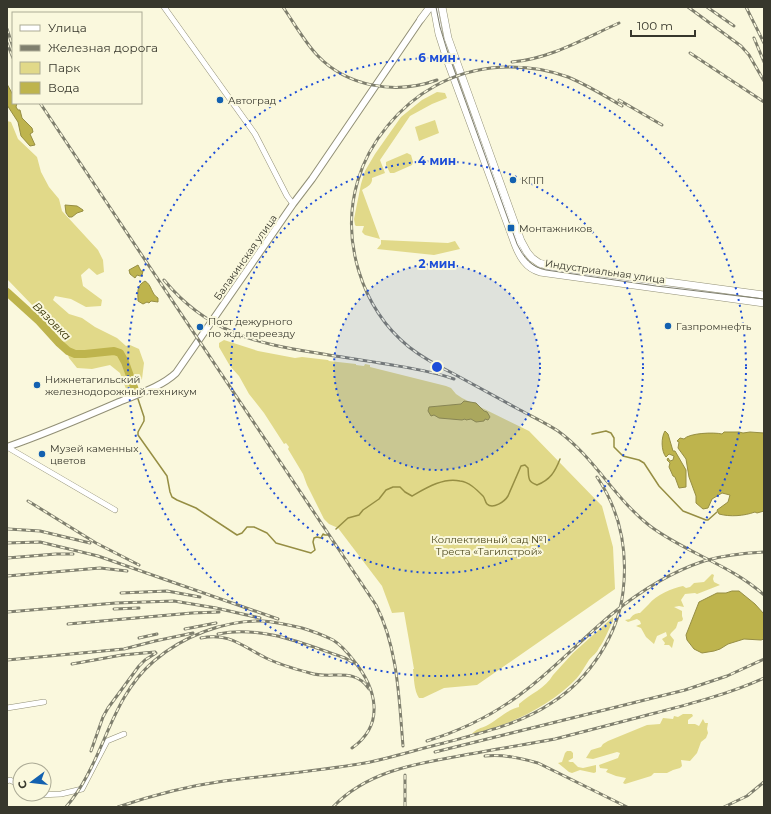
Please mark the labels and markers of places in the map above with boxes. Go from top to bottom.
place label: Автоград [228,94,277,107]
marker: Автоград [215,95,225,105]
place label: КПП [521,174,544,187]
marker: КПП [508,175,518,185]
place label: Монтажников [519,222,592,235]
marker: Монтажников [506,223,516,233]
place label: Пост дежурного по ж.д. переезду [208,315,296,340]
place label: Газпромнефть [676,320,752,333]
marker: Газпромнефть [663,321,673,331]
marker: Пост дежурного по ж.д. переезду [195,322,205,332]
centre of rings [430,360,444,374]
place label: Нижнетагильский железнодорожный техникум [45,373,197,398]
marker: Нижнетагильский железнодорожный техникум [32,380,42,390]
place label: Музей каменных цветов [50,442,139,467]
marker: Музей каменных цветов [37,449,47,459]

